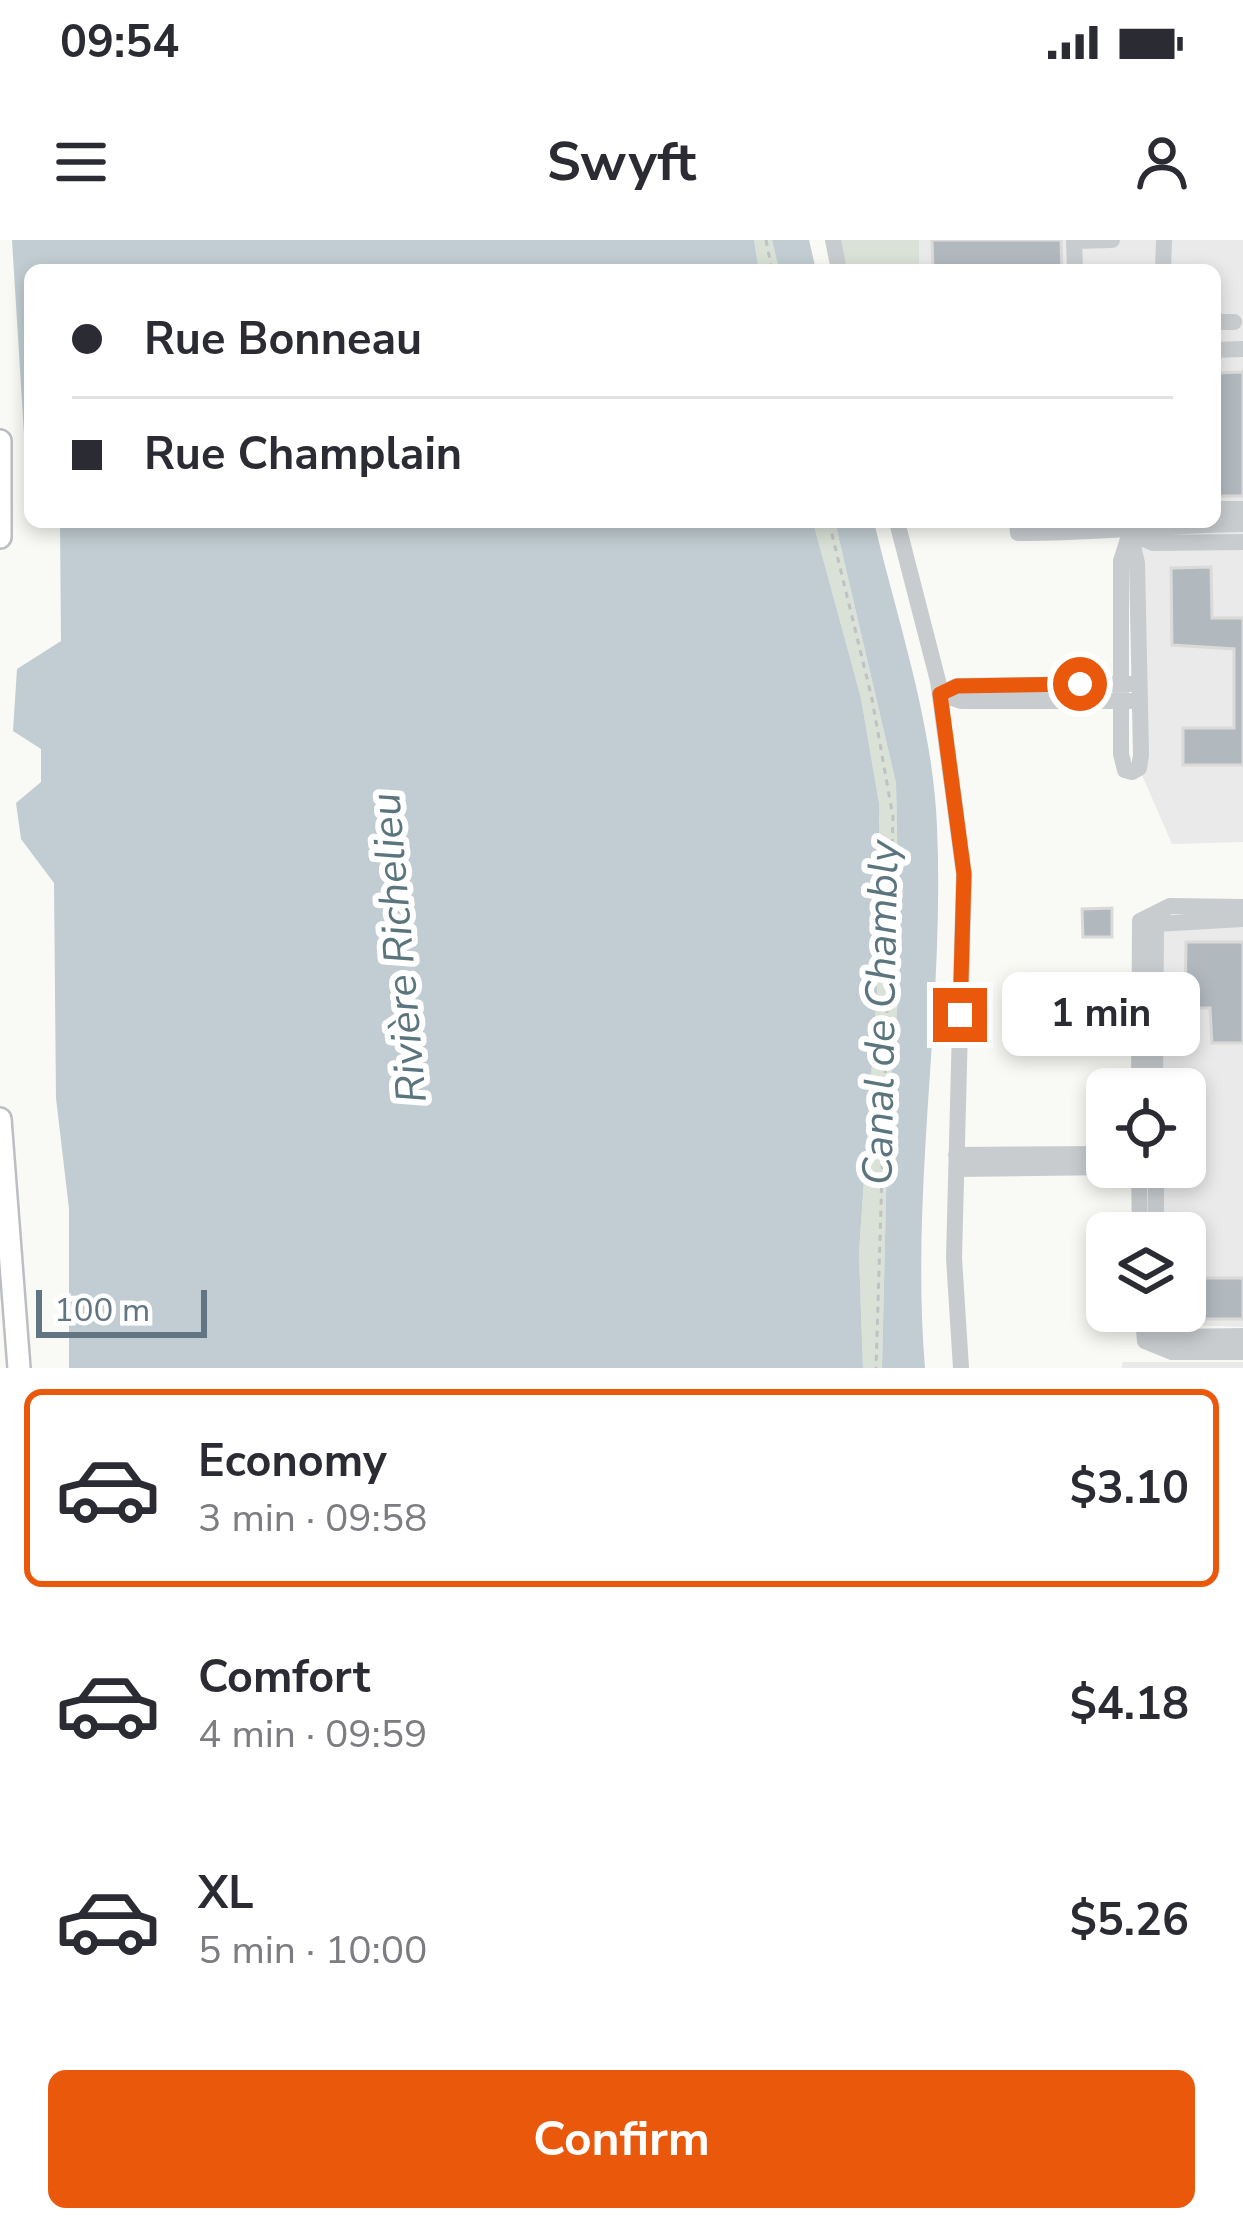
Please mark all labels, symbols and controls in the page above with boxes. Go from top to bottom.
text: 09:54 [60,12,179,73]
text: Swyft [547,125,696,199]
icon: menu [48,129,114,195]
icon: person [1129,129,1195,195]
text: Rue Bonneau [144,309,422,370]
text: Rue Champlain [144,424,462,485]
route start [1053,657,1107,711]
water label: Rivière Richelieu [357,791,441,1105]
water label: Canal de Chambly [849,839,913,1186]
callout: 1 min [1002,973,1200,1057]
text: 1 min [1051,987,1151,1040]
route end [933,988,987,1042]
map controls [1086,1068,1206,1332]
button: locate [1086,1068,1206,1188]
button: layers [1086,1212,1206,1332]
scale bar [36,1284,207,1337]
text: 100 m [54,1288,150,1333]
text: Economy [198,1431,387,1492]
icon: car [54,1434,162,1542]
text: $3.10 [1070,1458,1189,1519]
text: 3 min · 09:58 [198,1492,427,1545]
text: Comfort [198,1647,370,1708]
icon: car [54,1650,162,1758]
text: $4.18 [1070,1674,1189,1735]
text: 4 min · 09:59 [198,1708,427,1761]
text: XL [198,1863,254,1924]
icon: car [54,1866,162,1974]
text: $5.26 [1070,1890,1189,1951]
text: 5 min · 10:00 [198,1924,427,1977]
button: Confirm [48,2070,1195,2208]

